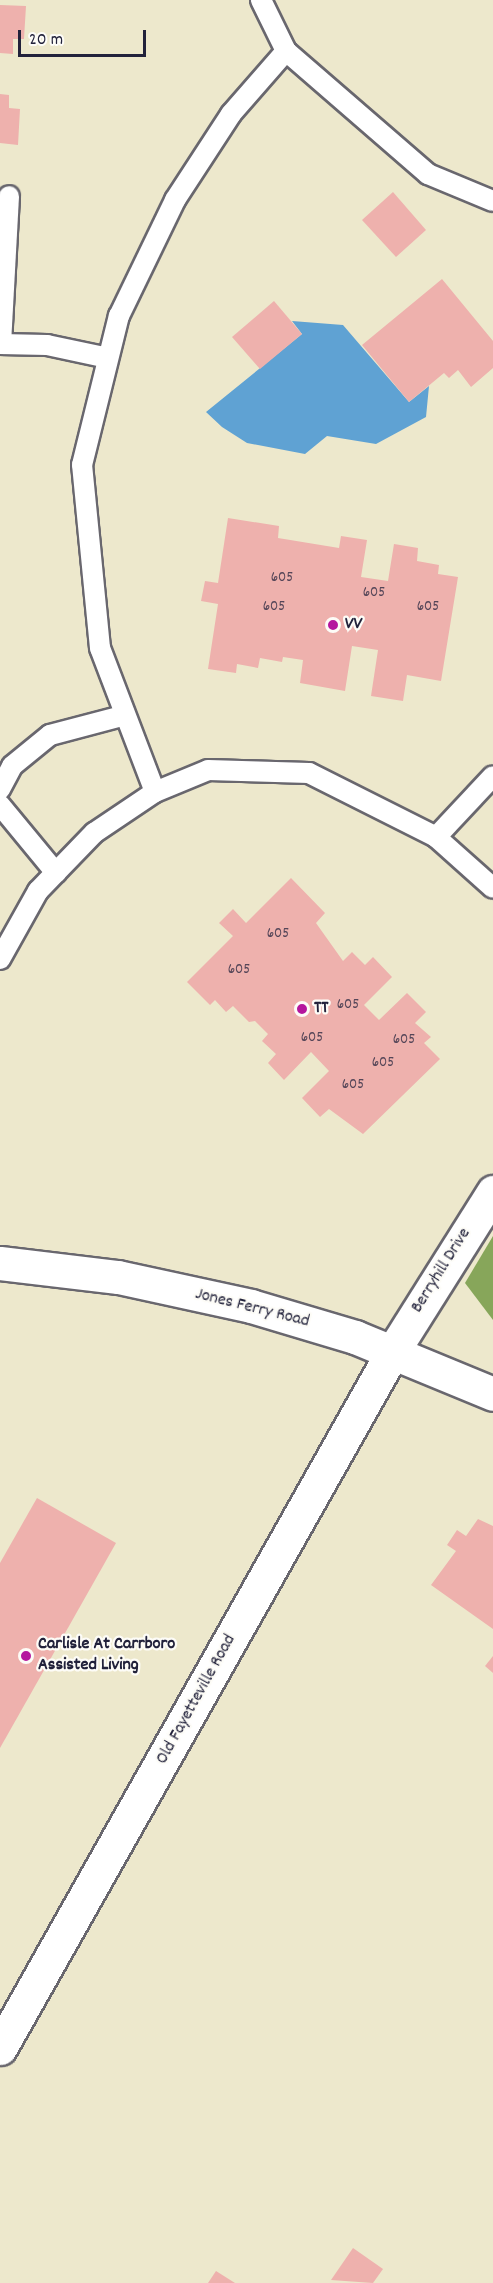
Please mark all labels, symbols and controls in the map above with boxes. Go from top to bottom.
scale bar [21,18,148,56]
text: 20 m [29,28,63,53]
house number: 605 [271,570,293,588]
house number: 605 [363,585,385,603]
house number: 605 [263,599,285,617]
house number: 605 [417,599,439,617]
place label: VV [345,614,362,636]
marker: VV [326,618,340,632]
house number: 605 [267,926,289,944]
house number: 605 [228,962,250,980]
house number: 605 [337,997,359,1015]
place label: TT [314,998,328,1020]
marker: TT [295,1002,309,1016]
house number: 605 [301,1030,323,1048]
house number: 605 [393,1032,415,1050]
house number: 605 [372,1055,394,1073]
house number: 605 [342,1077,364,1095]
street label: Berryhill Drive [407,1225,477,1317]
street label: Jones Ferry Road [193,1284,311,1334]
street label: Old Fayetteville Road [152,1631,242,1769]
place label: Carlisle At Carrboro Assisted Living [38,1635,175,1678]
marker: Carlisle At Carrboro Assisted Living [19,1649,33,1663]

